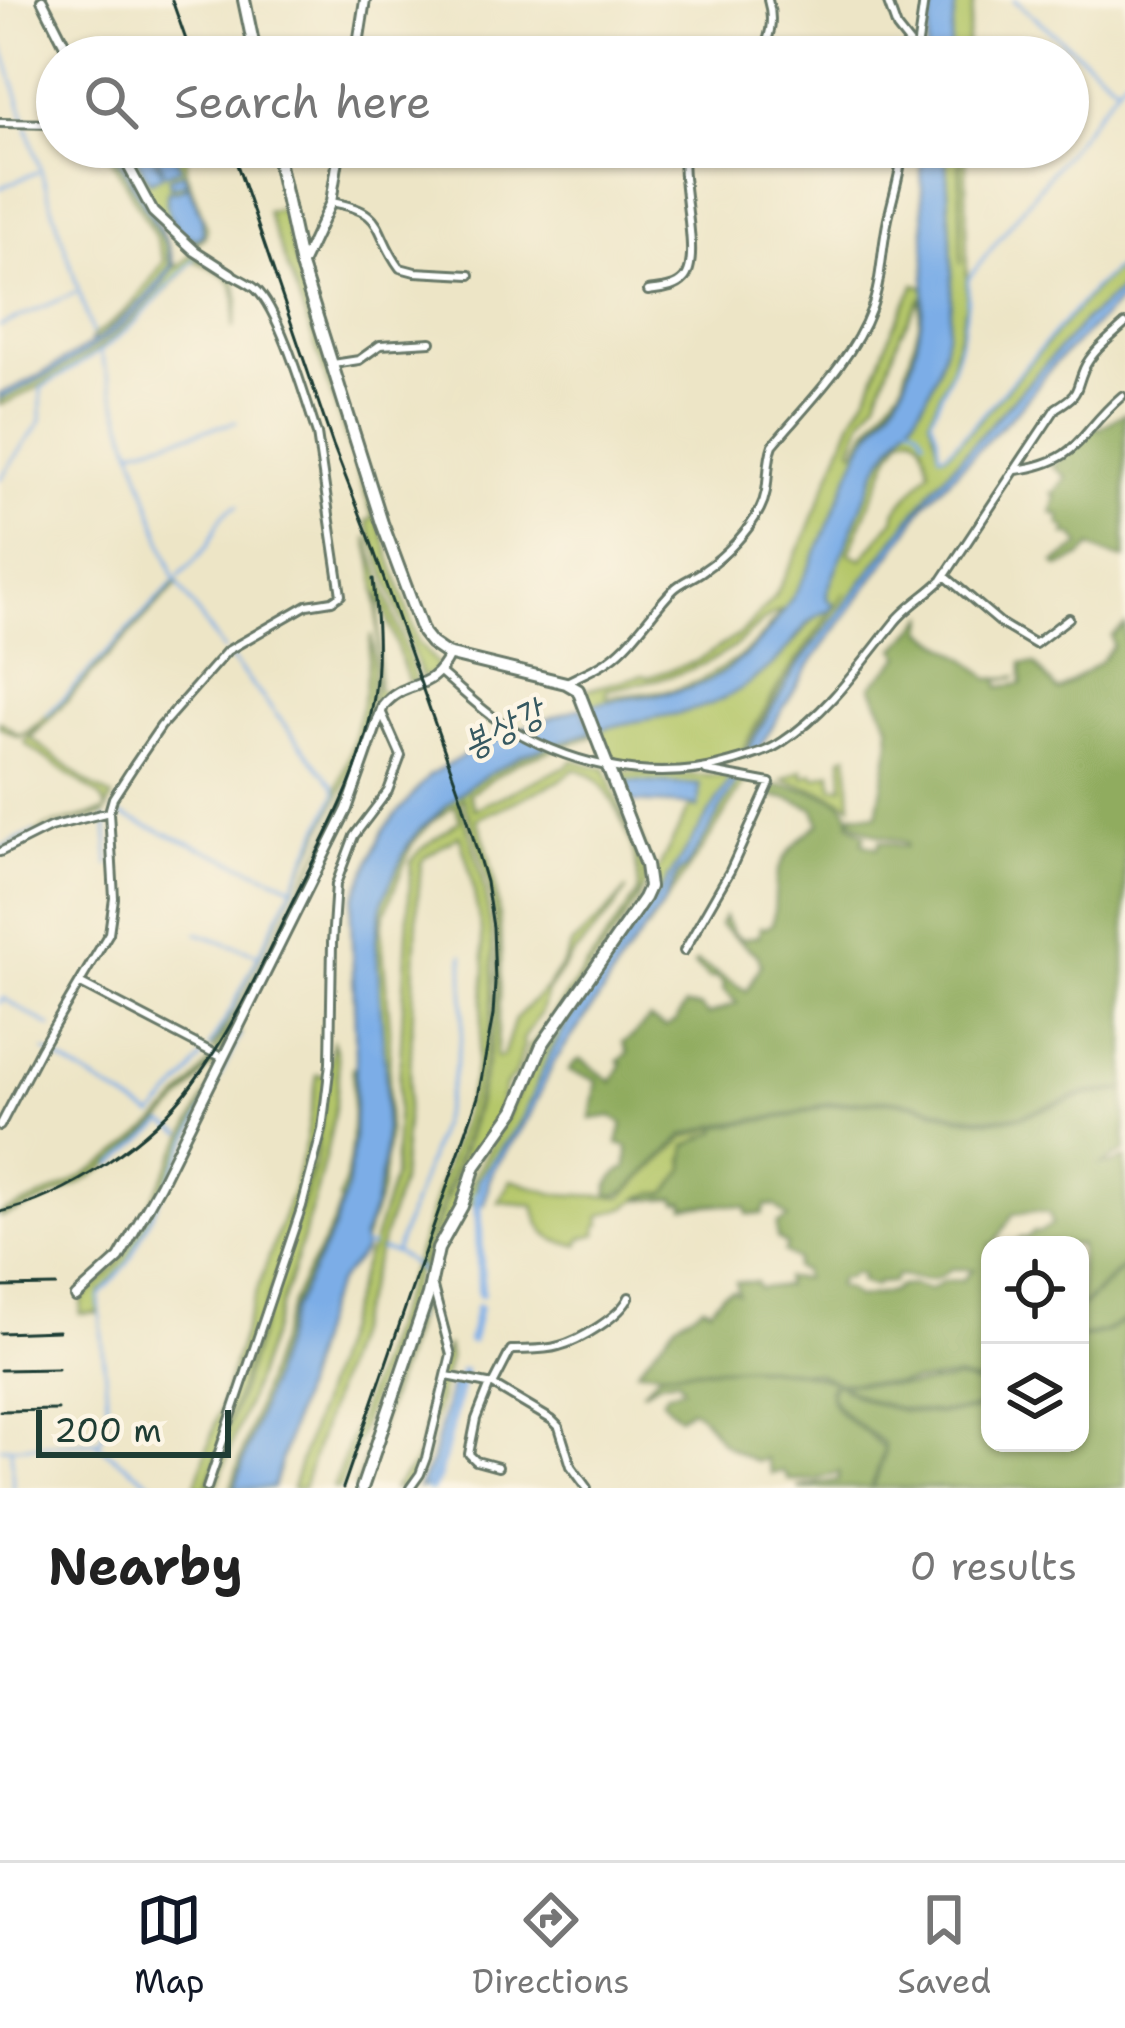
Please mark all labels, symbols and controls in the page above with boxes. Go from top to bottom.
search box [36,36,1089,168]
icon: search [78,69,144,135]
text: Search here [174,72,431,132]
water label: 봉상강 [452,685,556,769]
map controls [981,1236,1089,1452]
button: locate [981,1236,1089,1344]
button: layers [981,1344,1089,1452]
scale bar [36,1404,231,1457]
text: 200 m [54,1408,162,1453]
text: Nearby [48,1532,243,1600]
text: 0 results [910,1540,1077,1592]
tab: Map [134,1887,205,2004]
tab: Directions [472,1887,630,2004]
tab: Saved [897,1887,991,2004]

